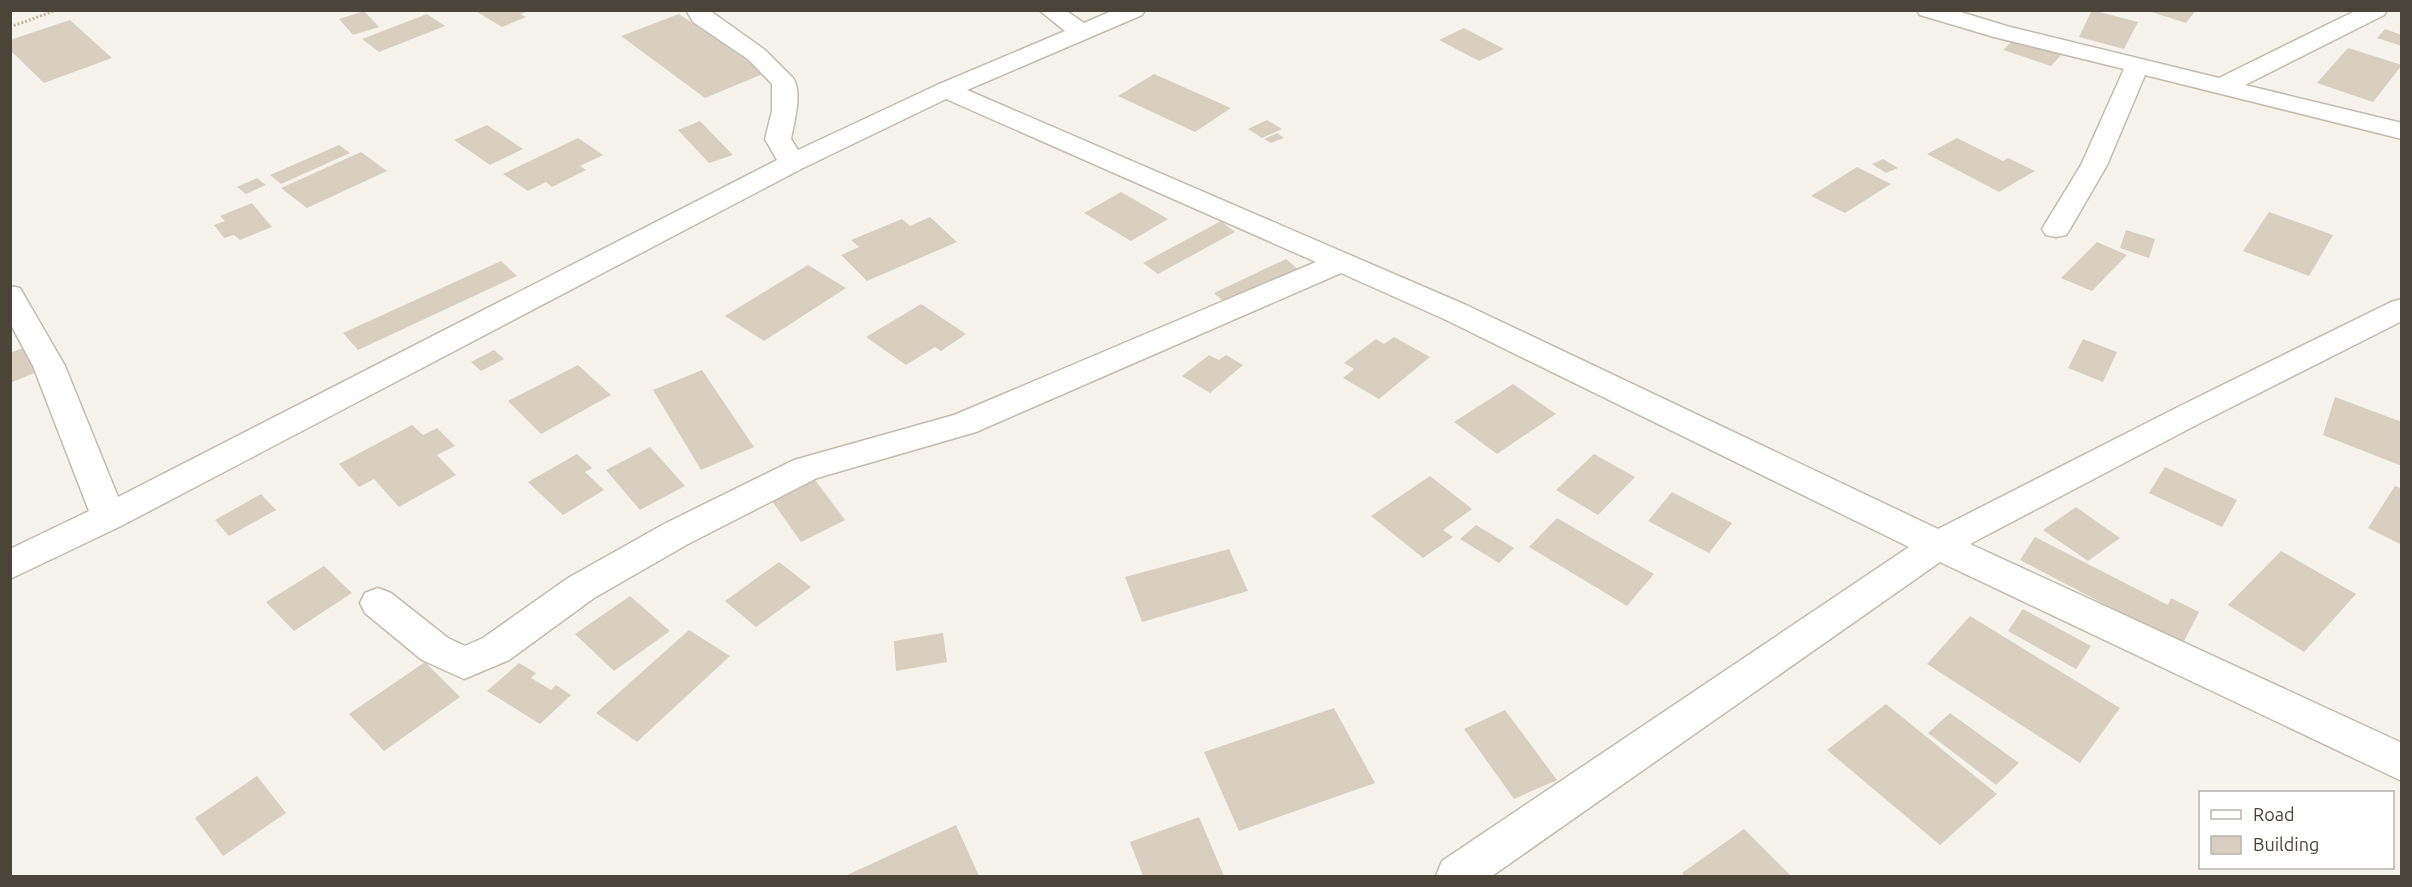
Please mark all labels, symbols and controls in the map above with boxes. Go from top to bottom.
legend [2199,791,2394,869]
text: Road [2253,804,2295,824]
text: Building [2253,834,2319,854]

